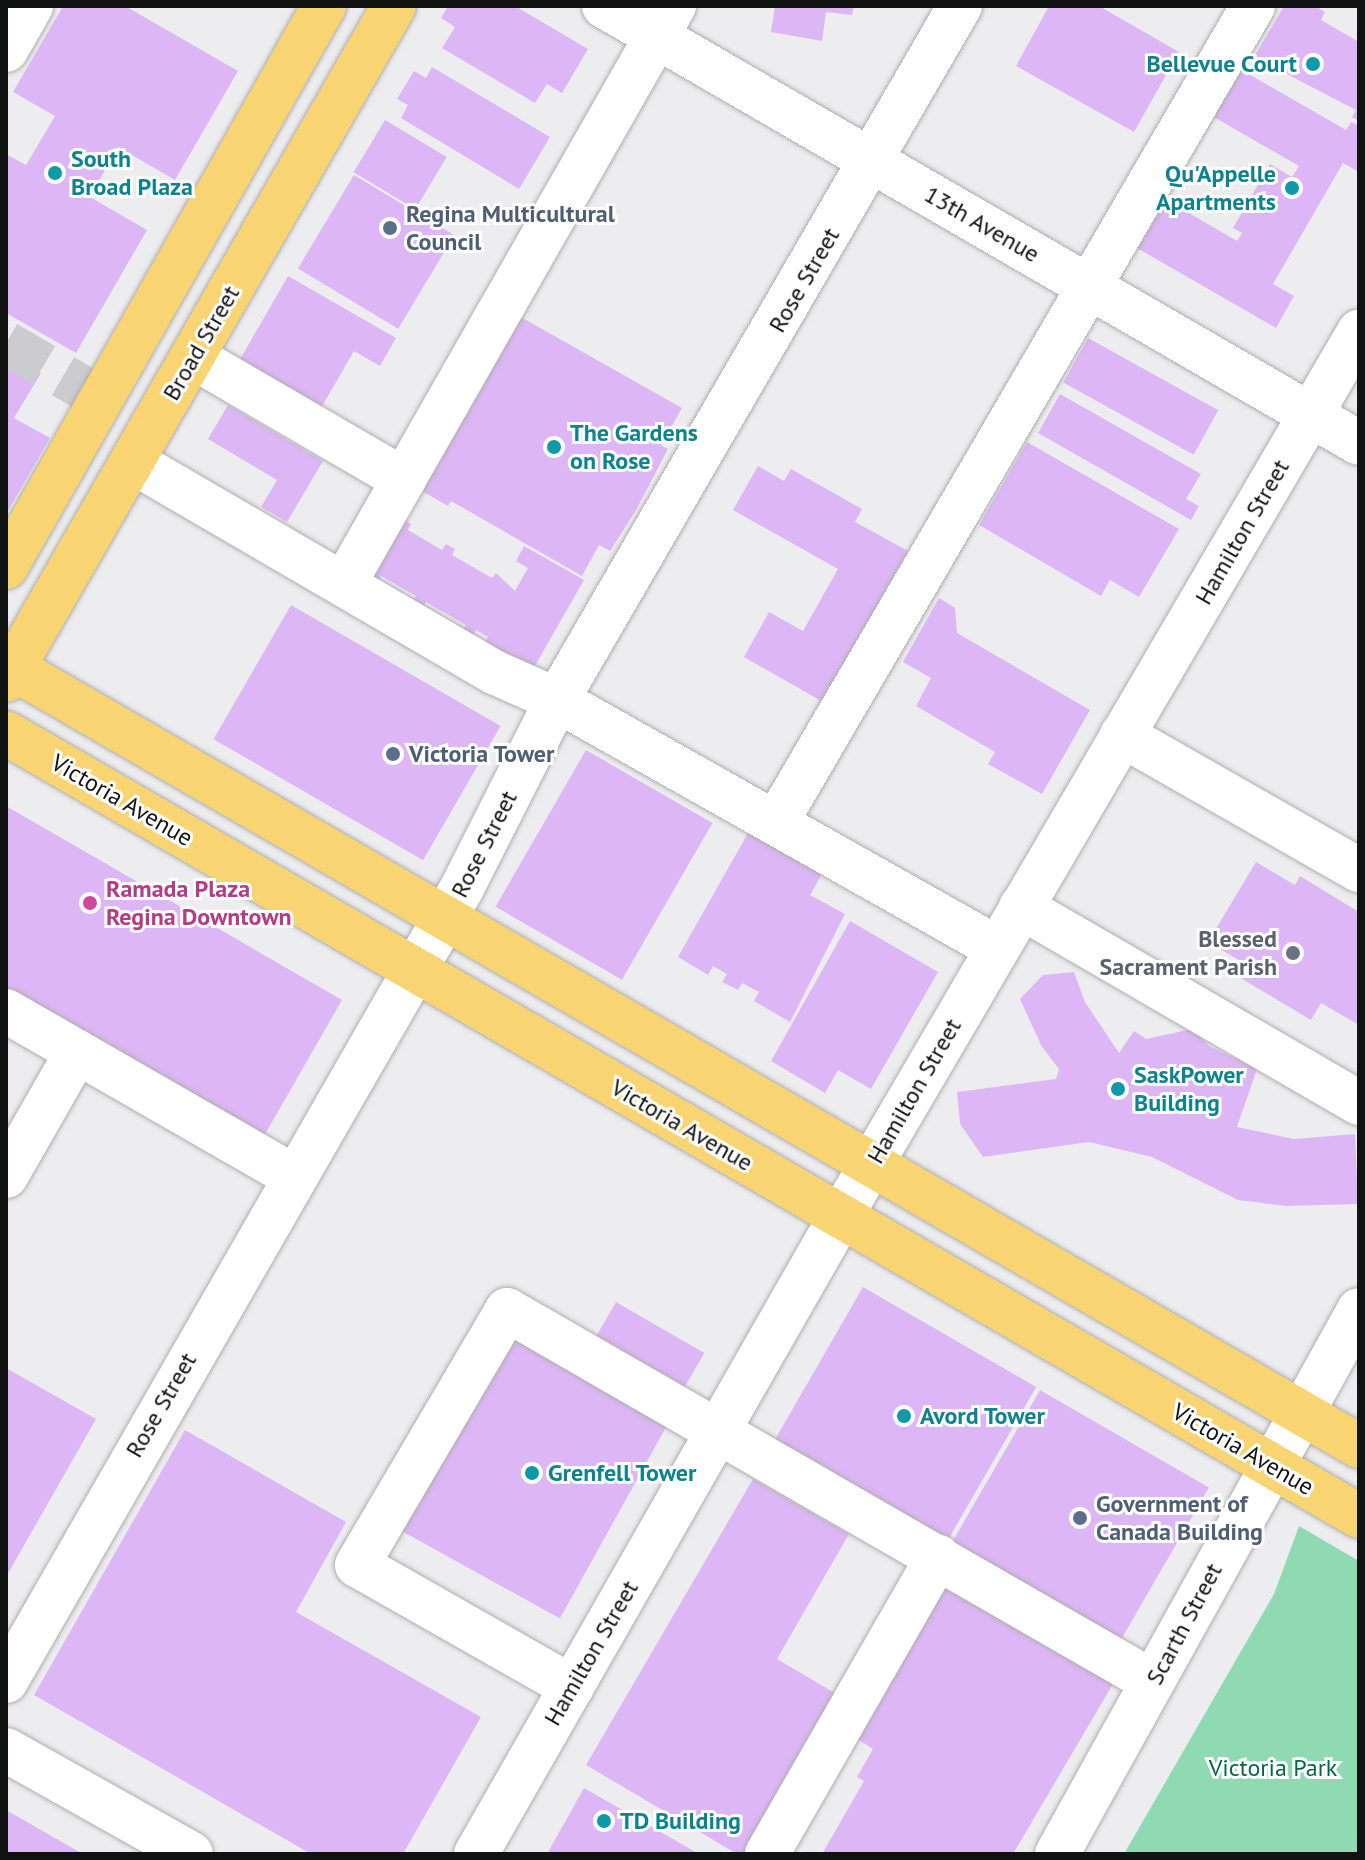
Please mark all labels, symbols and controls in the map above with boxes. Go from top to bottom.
place label: Bellevue Court [1146,50,1297,78]
marker: Bellevue Court [1304,55,1322,73]
place label: South Broad Plaza [71,145,193,201]
place label: Qu'Appelle Apartments [1156,160,1276,216]
marker: South Broad Plaza [46,164,64,182]
street label: 13th Avenue [919,179,1045,269]
marker: Qu'Appelle Apartments [1283,179,1301,197]
place label: Regina Multicultural Council [406,200,615,256]
marker: Regina Multicultural Council [381,219,399,237]
street label: Rose Street [763,223,845,337]
street label: Broad Street [157,281,245,405]
place label: The Gardens on Rose [570,419,698,475]
marker: The Gardens on Rose [545,438,563,456]
street label: Hamilton Street [1189,454,1295,610]
place label: Victoria Tower [409,740,555,768]
marker: Victoria Tower [384,745,402,763]
street label: Victoria Avenue [46,748,198,852]
street label: Rose Street [445,786,523,902]
place label: Ramada Plaza Regina Downtown [106,875,292,931]
marker: Ramada Plaza Regina Downtown [81,894,99,912]
place label: Blessed Sacrament Parish [1100,925,1277,981]
marker: Blessed Sacrament Parish [1284,944,1302,962]
street label: Hamilton Street [861,1013,967,1169]
place label: SaskPower Building [1134,1061,1244,1117]
street label: Victoria Avenue [606,1073,758,1177]
marker: SaskPower Building [1109,1080,1127,1098]
street label: Rose Street [120,1348,202,1462]
street label: Victoria Avenue [1167,1397,1319,1501]
place label: Avord Tower [920,1402,1046,1430]
marker: Avord Tower [895,1407,913,1425]
place label: Grenfell Tower [548,1459,697,1487]
marker: Grenfell Tower [523,1464,541,1482]
place label: Government of Canada Building [1096,1490,1263,1546]
marker: Government of Canada Building [1071,1509,1089,1527]
street label: Scarth Street [1140,1558,1228,1690]
street label: Hamilton Street [538,1575,644,1731]
park label: Victoria Park [1209,1754,1337,1782]
place label: TD Building [620,1807,741,1835]
marker: TD Building [595,1812,613,1830]

